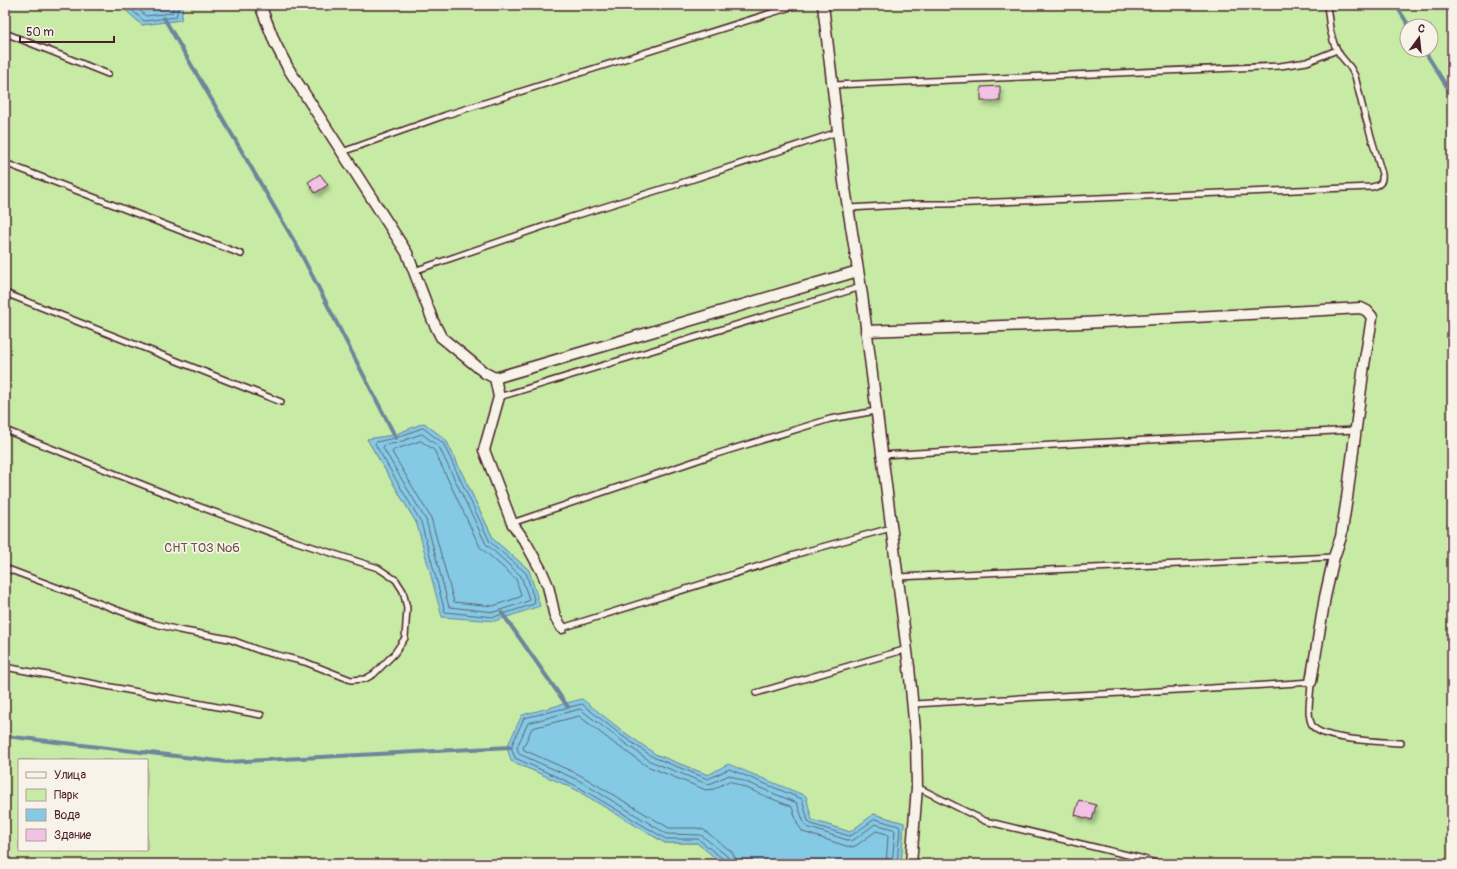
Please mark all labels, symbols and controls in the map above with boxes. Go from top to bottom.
scale bar [20,18,114,44]
north arrow [1399,18,1439,58]
text: С [1416,22,1427,36]
text: 50 m [26,25,54,40]
park label: СНТ ТОЗ №6 [164,540,240,556]
legend [18,759,148,851]
text: Улица [54,768,86,783]
text: Парк [54,788,79,803]
text: Вода [54,808,80,823]
text: Здание [54,828,91,843]

